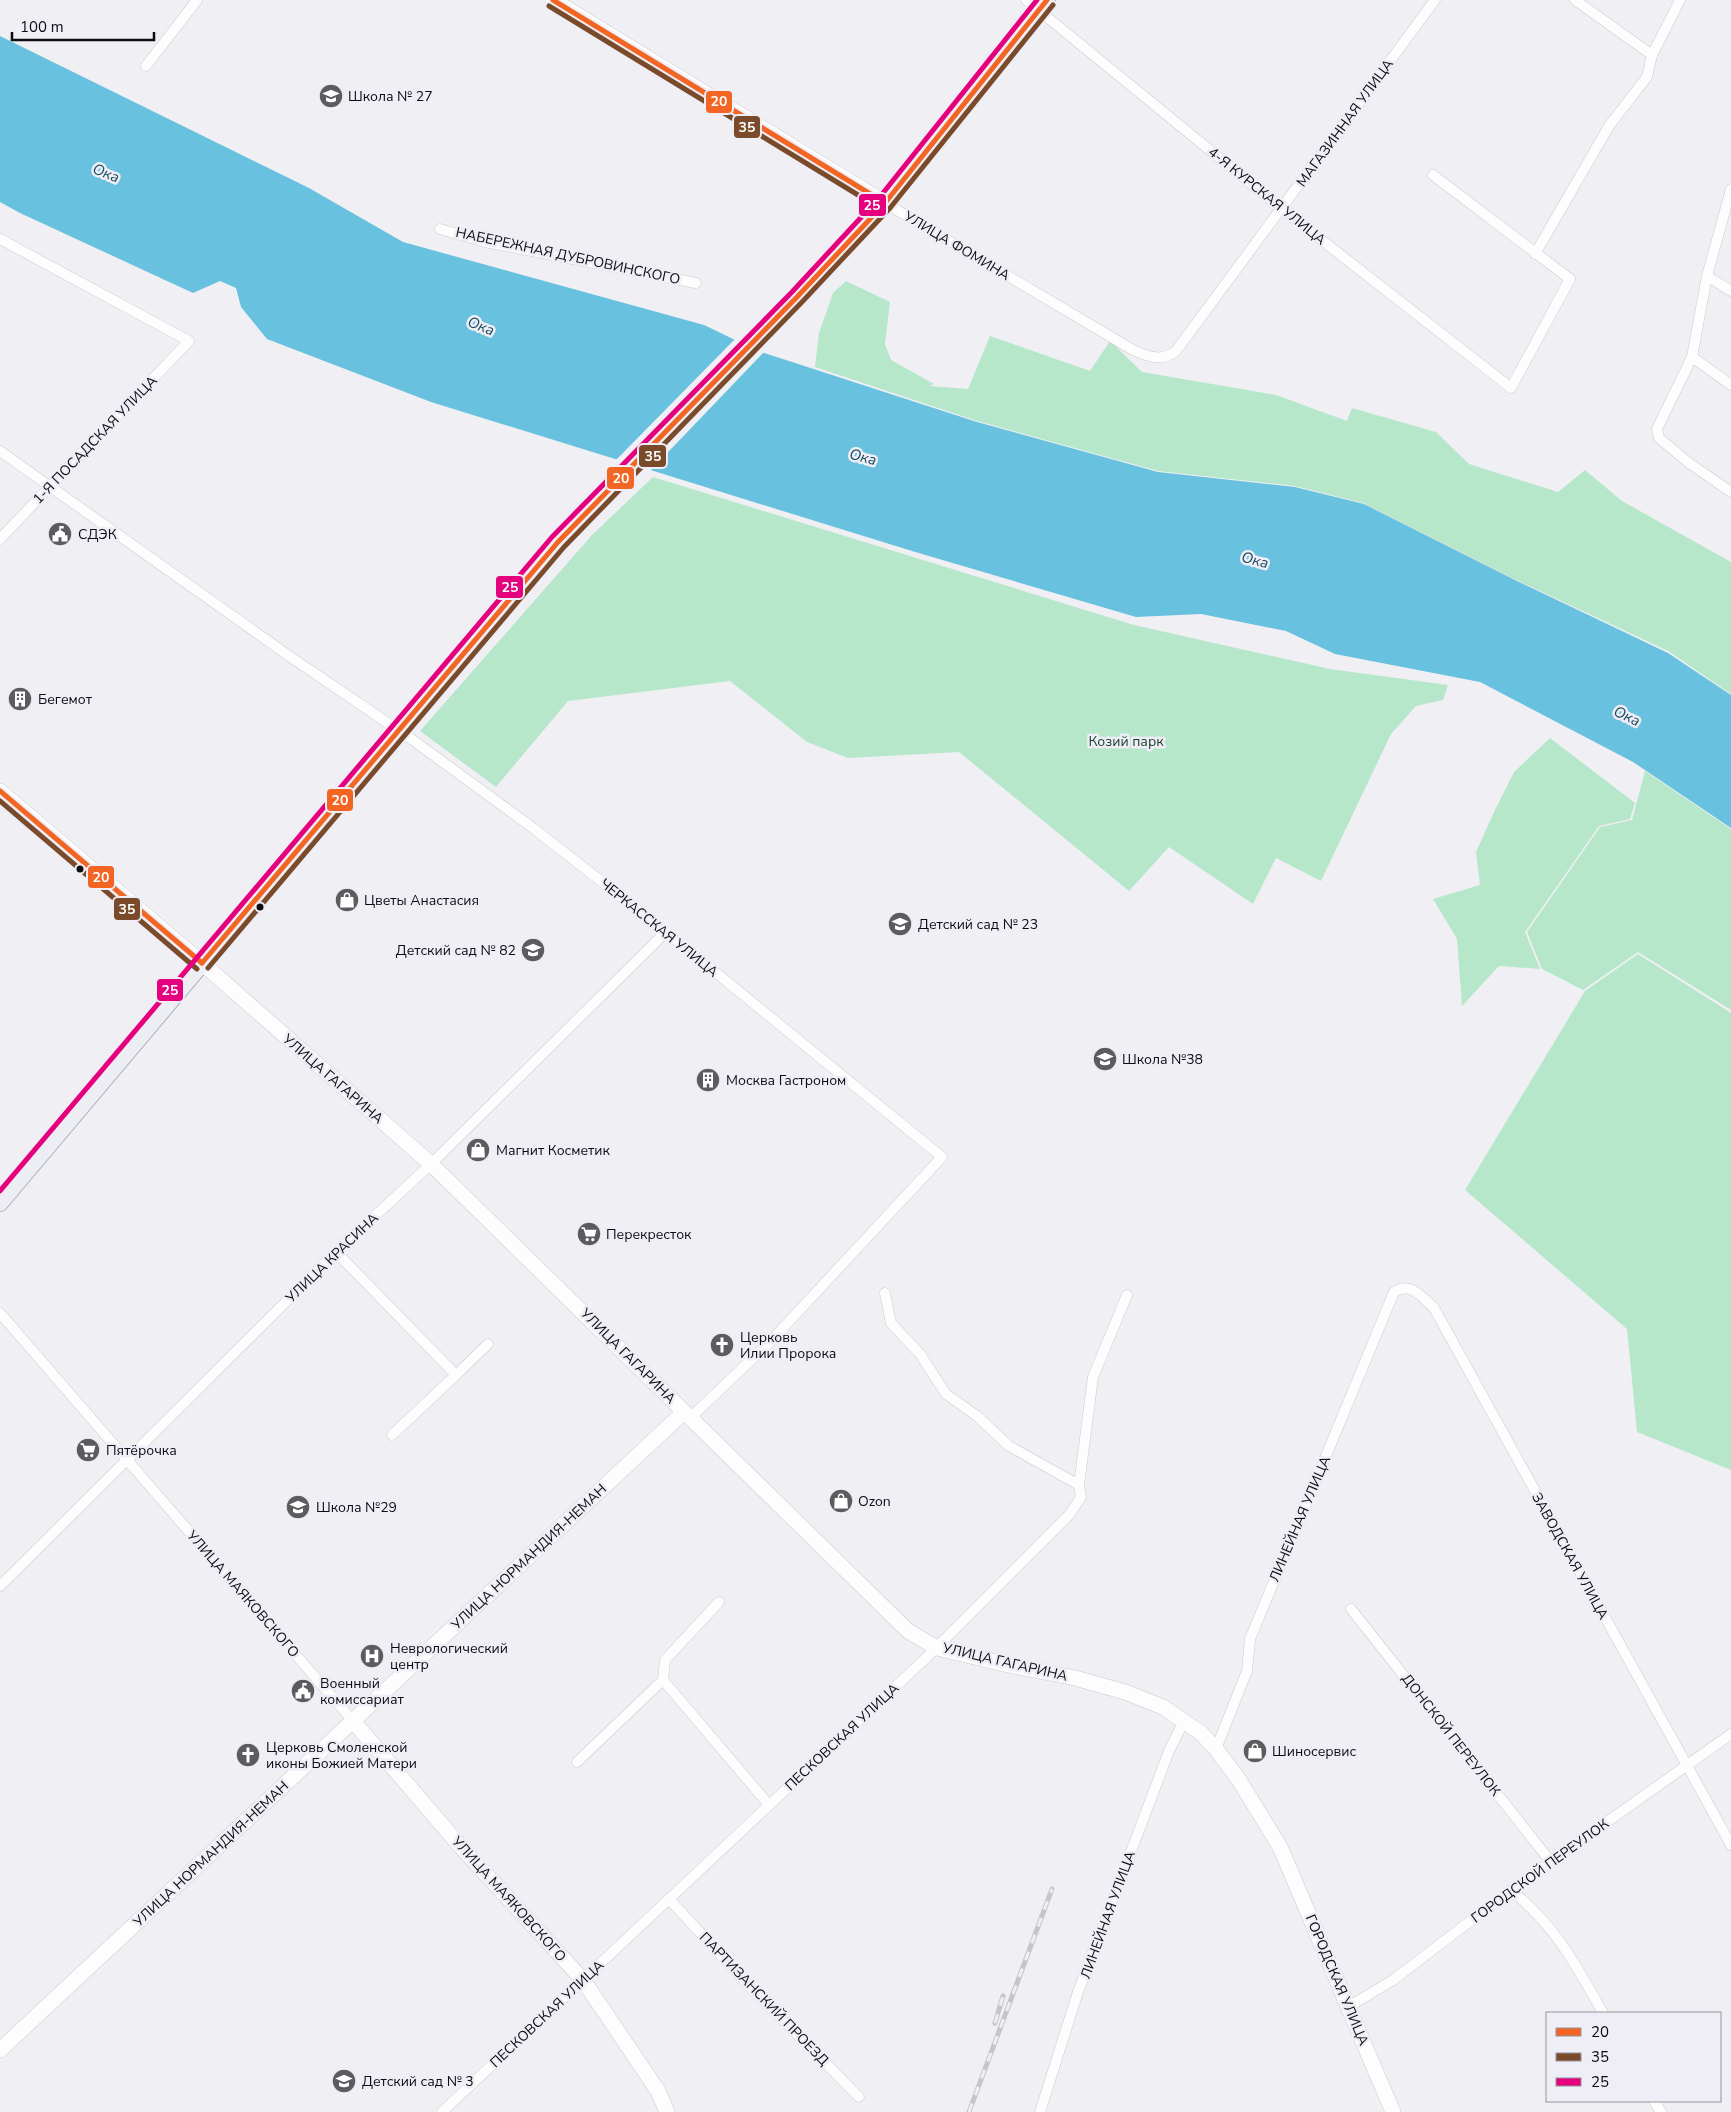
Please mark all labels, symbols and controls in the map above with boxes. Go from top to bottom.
scale bar [12,10,155,42]
text: 100 m [20,17,64,37]
street label: МАГАЗИННАЯ УЛИЦА [1292,55,1398,191]
school or university icon: Школа № 27 [318,83,344,109]
place label: Школа № 27 [348,87,433,106]
line badge: 20 [705,90,733,114]
text: 20 [711,92,727,111]
line badge: 35 [733,115,761,139]
text: 35 [739,118,755,137]
street label: 4-Я КУРСКАЯ УЛИЦА [1204,143,1330,249]
water label: Ока [90,159,122,187]
line badge: 25 [858,193,887,217]
text: 25 [864,196,880,215]
street label: УЛИЦА ФОМИНА [900,206,1013,285]
street label: НАБЕРЕЖНАЯ ДУБРОВИНСКОГО [454,223,682,289]
water label: Ока [465,312,497,340]
street label: 1-Я ПОСАДСКАЯ УЛИЦА [29,372,161,508]
line badge: 35 [638,444,667,468]
water label: Ока [847,444,879,470]
text: 35 [645,447,661,466]
line badge: 20 [606,466,635,490]
text: 20 [613,469,629,488]
public building icon: СДЭК [47,521,73,547]
place label: СДЭК [78,525,117,544]
water label: Ока [1239,547,1271,573]
line badge: 25 [495,575,524,599]
text: 25 [502,578,518,597]
building icon: Бегемот [7,686,33,712]
place label: Бегемот [38,690,93,709]
water label: Ока [1610,701,1644,731]
park label: Козий парк [1088,732,1164,751]
line badge: 20 [326,788,354,812]
text: 20 [332,791,348,810]
unlabelled marker [75,864,85,874]
line badge: 20 [87,865,115,889]
text: 20 [93,868,109,887]
street label: ЧЕРКАССКАЯ УЛИЦА [596,874,722,982]
shop icon: Цветы Анастасия [334,887,360,913]
place label: Цветы Анастасия [364,891,479,910]
line badge: 35 [113,897,141,921]
text: 35 [119,900,135,919]
unlabelled marker [255,902,265,912]
school or university icon: Детский сад № 23 [887,911,913,937]
place label: Детский сад № 23 [918,915,1038,934]
school or university icon: Детский сад № 82 [520,937,546,963]
place label: Детский сад № 82 [396,941,516,960]
line badge: 25 [156,978,184,1002]
text: 25 [162,981,178,1000]
street label: УЛИЦА ГАГАРИНА [278,1029,387,1128]
school or university icon: Школа №38 [1092,1046,1118,1072]
place label: Школа №38 [1122,1050,1203,1069]
building icon: Москва Гастроном [695,1067,721,1093]
place label: Москва Гастроном [726,1071,846,1090]
shop icon: Магнит Косметик [465,1137,491,1163]
place label: Магнит Косметик [496,1141,610,1160]
street label: УЛИЦА КРАСИНА [281,1209,382,1308]
supermarket icon: Перекресток [576,1221,602,1247]
place label: Перекресток [606,1225,692,1244]
street label: УЛИЦА ГАГАРИНА [575,1303,680,1408]
place label: Церковь Илии Пророка [740,1328,836,1363]
church icon: Церковь Илии Пророка [709,1332,735,1358]
supermarket icon: Пятёрочка [75,1437,101,1463]
place label: Пятёрочка [106,1441,177,1460]
street label: ЛИНЕЙНАЯ УЛИЦА [1265,1453,1335,1585]
street label: УЛИЦА НОРМАНДИЯ-НЕМАН [446,1480,611,1635]
shop icon: Ozon [828,1488,854,1514]
street label: ЗАВОДСКАЯ УЛИЦА [1527,1489,1613,1623]
place label: Ozon [858,1492,891,1511]
school or university icon: Школа №29 [285,1494,311,1520]
place label: Школа №29 [316,1498,397,1517]
street label: УЛИЦА МАЯКОВСКОГО [182,1526,303,1662]
street label: УЛИЦА ГАГАРИНА [940,1638,1069,1686]
place label: Неврологический центр [390,1639,508,1674]
hospital icon: Неврологический центр [359,1643,385,1669]
street label: ДОНСКОЙ ПЕРЕУЛОК [1397,1670,1505,1800]
place label: Военный комиссариат [320,1674,405,1709]
public building icon: Военный комиссариат [290,1678,316,1704]
street label: ПЕСКОВСКАЯ УЛИЦА [781,1679,903,1795]
place label: Церковь Смоленской иконы Божией Матери [266,1738,417,1773]
shop icon: Шиносервис [1242,1738,1268,1764]
church icon: Церковь Смоленской иконы Божией Матери [235,1742,261,1768]
place label: Шиносервис [1272,1742,1356,1761]
street label: УЛИЦА НОРМАНДИЯ-НЕМАН [128,1777,293,1932]
street label: ГОРОДСКОЙ ПЕРЕУЛОК [1467,1814,1613,1928]
street label: УЛИЦА МАЯКОВСКОГО [447,1832,570,1966]
street label: ЛИНЕЙНАЯ УЛИЦА [1076,1848,1140,1982]
street label: ГОРОДСКАЯ УЛИЦА [1301,1912,1373,2048]
street label: ПАРТИЗАНСКИЙ ПРОЕЗД [695,1928,833,2070]
street label: ПЕСКОВСКАЯ УЛИЦА [486,1956,608,2072]
legend [1546,2012,1721,2102]
text: 20 [1591,2022,1609,2042]
text: 35 [1591,2047,1609,2067]
school or university icon: Детский сад № 3 [331,2068,357,2094]
place label: Детский сад № 3 [362,2072,474,2091]
text: 25 [1591,2072,1609,2092]

